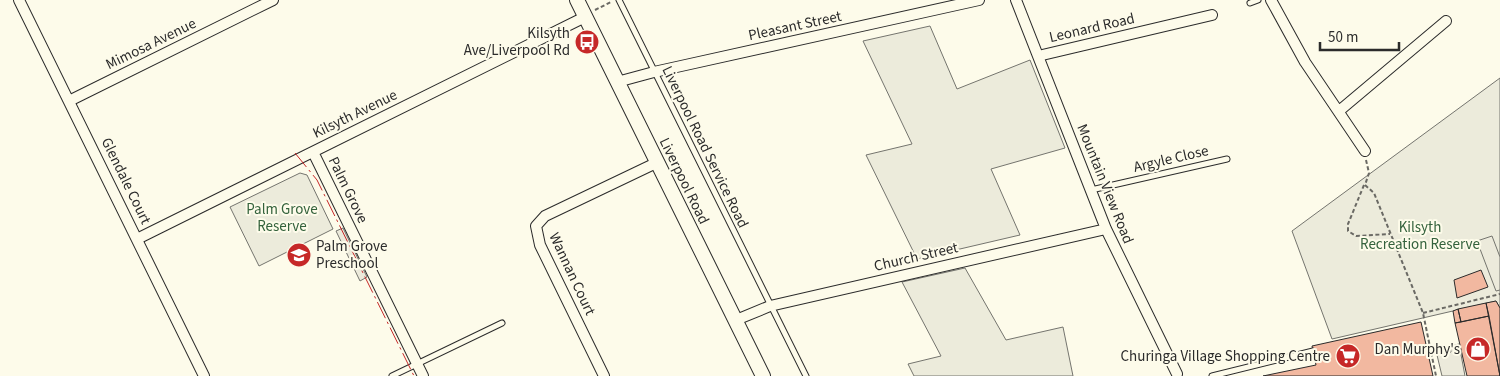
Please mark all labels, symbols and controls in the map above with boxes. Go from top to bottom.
street label: Pleasant Street [746,6,844,46]
street label: Leonard Road [1047,8,1137,48]
street label: Mimosa Avenue [102,13,200,75]
scale bar [1320,20,1399,52]
place label: Kilsyth Ave/Liverpool Rd [464,23,570,61]
text: 50 m [1328,27,1358,48]
bus stop icon: Kilsyth Ave/Liverpool Rd [574,29,600,55]
street label: Liverpool Road Service Road [658,63,752,231]
street label: Kilsyth Avenue [309,84,401,144]
street label: Mountain View Road [1071,121,1139,247]
street label: Glendale Court [96,134,156,228]
street label: Liverpool Road [655,135,713,227]
street label: Argyle Close [1131,140,1211,178]
street label: Palm Grove [323,153,373,227]
park label: Palm Grove Reserve [246,199,318,237]
park label: Kilsyth Recreation Reserve [1360,217,1480,255]
street label: Wannan Court [544,229,600,319]
place label: Palm Grove Preschool [316,236,387,274]
street label: Church Street [872,237,960,277]
school or university icon: Palm Grove Preschool [286,242,312,268]
shop icon: Dan Murphy's [1465,336,1491,362]
place label: Dan Murphy's [1375,339,1460,360]
supermarket icon: Churinga Village Shopping Centre [1335,343,1361,369]
place label: Churinga Village Shopping Centre [1121,346,1330,367]

